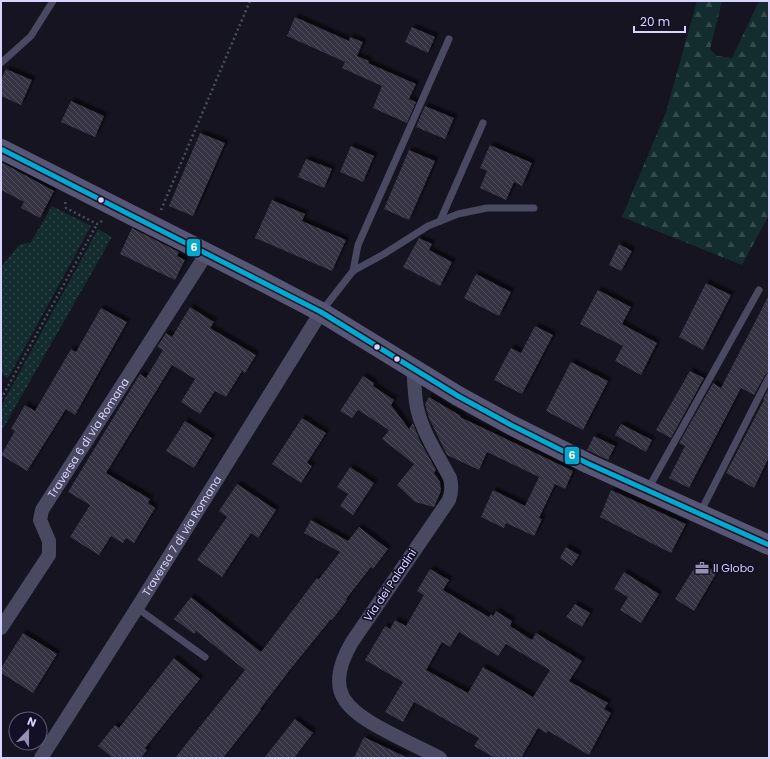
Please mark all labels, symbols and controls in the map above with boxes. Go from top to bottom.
scale bar [634,8,685,34]
text: 20 m [640,13,670,30]
unlabelled marker [96,195,106,205]
line badge: 6 [186,238,201,257]
text: 6 [190,239,198,255]
unlabelled marker [372,342,382,352]
unlabelled marker [392,354,402,364]
street label: Traversa 6 di via Romana [44,375,133,501]
line badge: 6 [564,446,580,465]
text: 6 [568,447,576,463]
street label: Traversa 7 di via Romana [138,473,225,599]
street label: Via dei Paladini [360,545,420,624]
office icon: Il Globo [694,560,710,576]
place label: Il Globo [713,560,754,576]
north arrow [8,711,48,751]
text: N [25,713,39,731]

